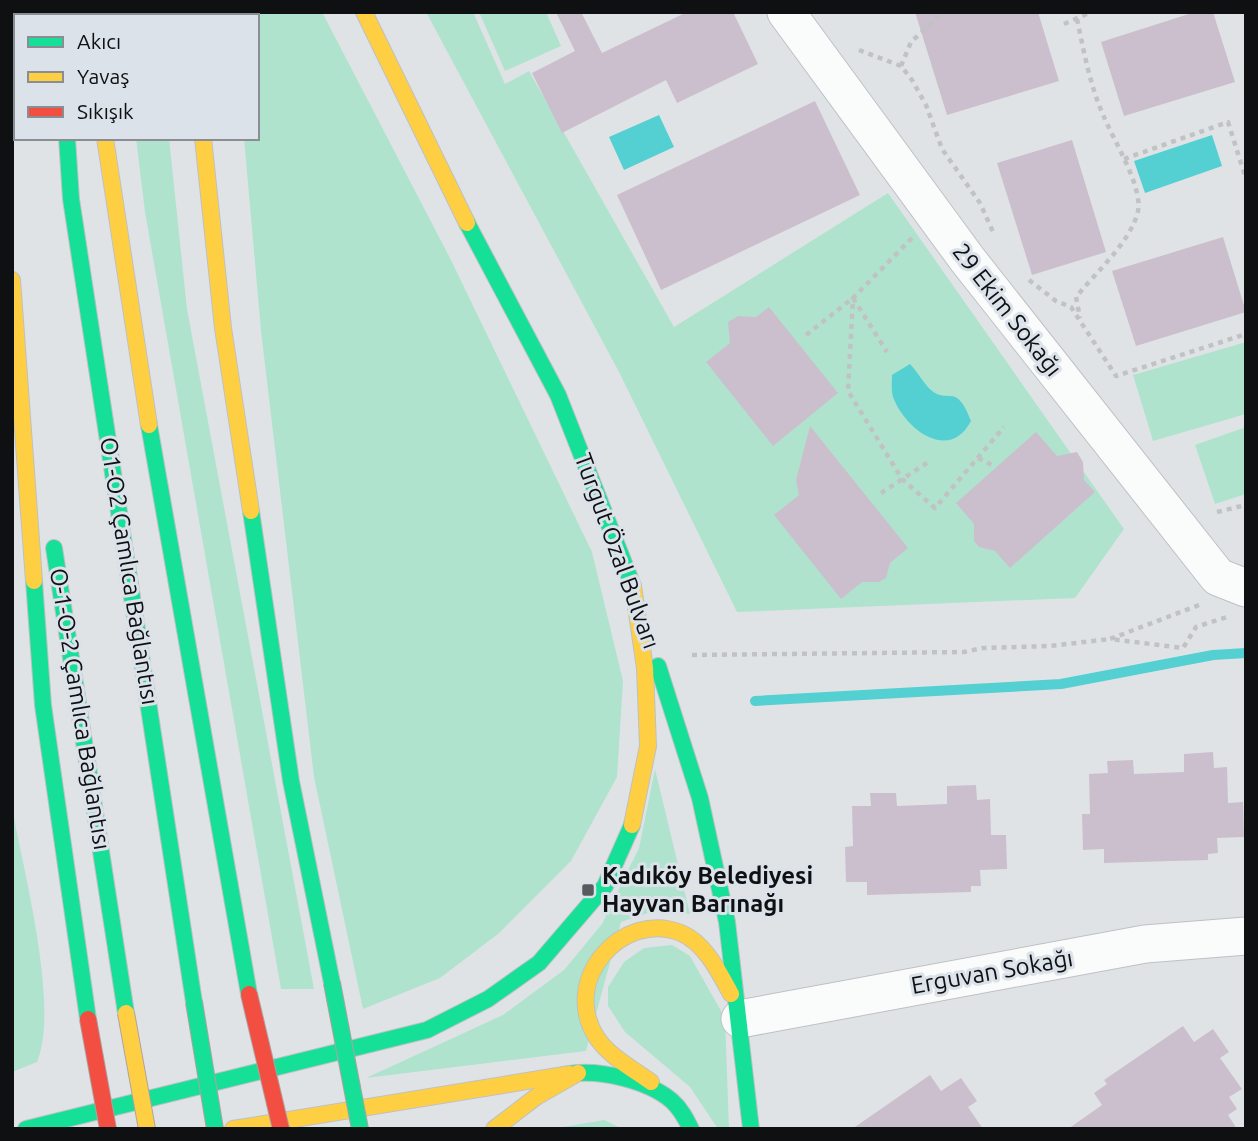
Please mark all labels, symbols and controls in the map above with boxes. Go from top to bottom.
legend [14,14,259,140]
text: Akıcı [77,29,121,53]
text: Yavaş [77,64,129,88]
text: Sıkışık [77,99,134,123]
street label: 29 Ekim Sokağı [947,238,1068,381]
street label: O1-O2 Çamlıca Bağlantısı [95,435,164,707]
street label: Turgut Özal Bulvarı [570,450,665,652]
street label: O-1-O-2 Çamlıca Bağlantısı [45,566,116,852]
place label: Kadıköy Belediyesi Hayvan Barınağı [602,862,813,917]
marker: Kadıköy Belediyesi Hayvan Barınağı [580,882,596,898]
street label: Erguvan Sokağı [909,944,1075,999]

